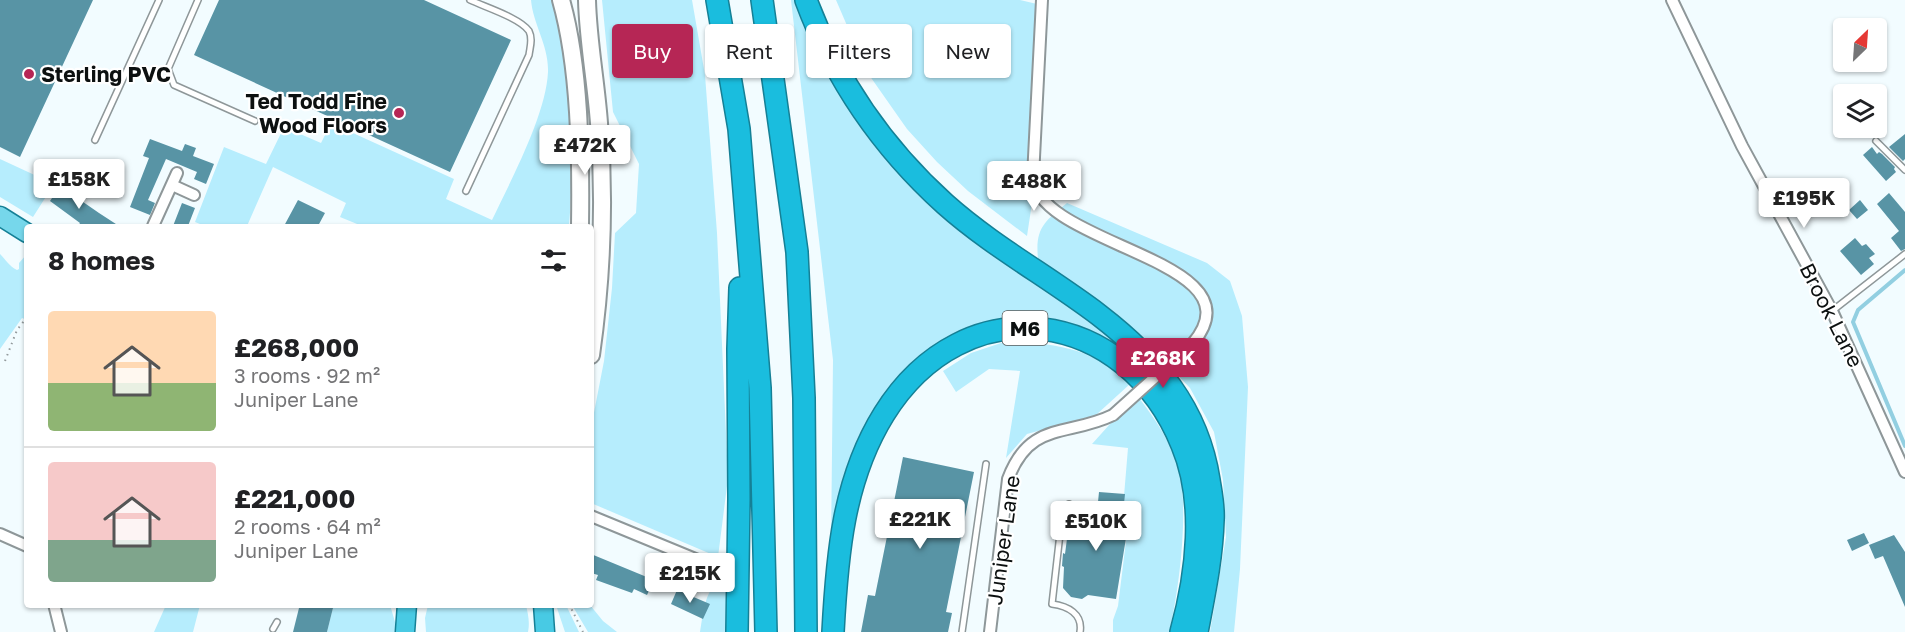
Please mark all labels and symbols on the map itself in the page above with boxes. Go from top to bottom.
north arrow [1833,18,1887,72]
place label: Sterling PVC [41,61,171,87]
marker: Sterling PVC [22,67,36,81]
place label: Ted Todd Fine Wood Floors [245,88,387,138]
marker: Ted Todd Fine Wood Floors [392,106,406,120]
pin: £472K [543,125,627,176]
pin: £158K [37,159,121,210]
pin: £488K [992,161,1076,212]
pin: £195K [1762,178,1846,229]
street label: Brook Lane [1795,259,1869,371]
road number: M6 [1002,311,1048,345]
pin: £268K [1121,338,1205,389]
street label: Juniper Lane [981,474,1025,606]
pin: £221K [878,499,962,550]
pin: £510K [1054,501,1138,552]
pin: £215K [648,553,732,604]

